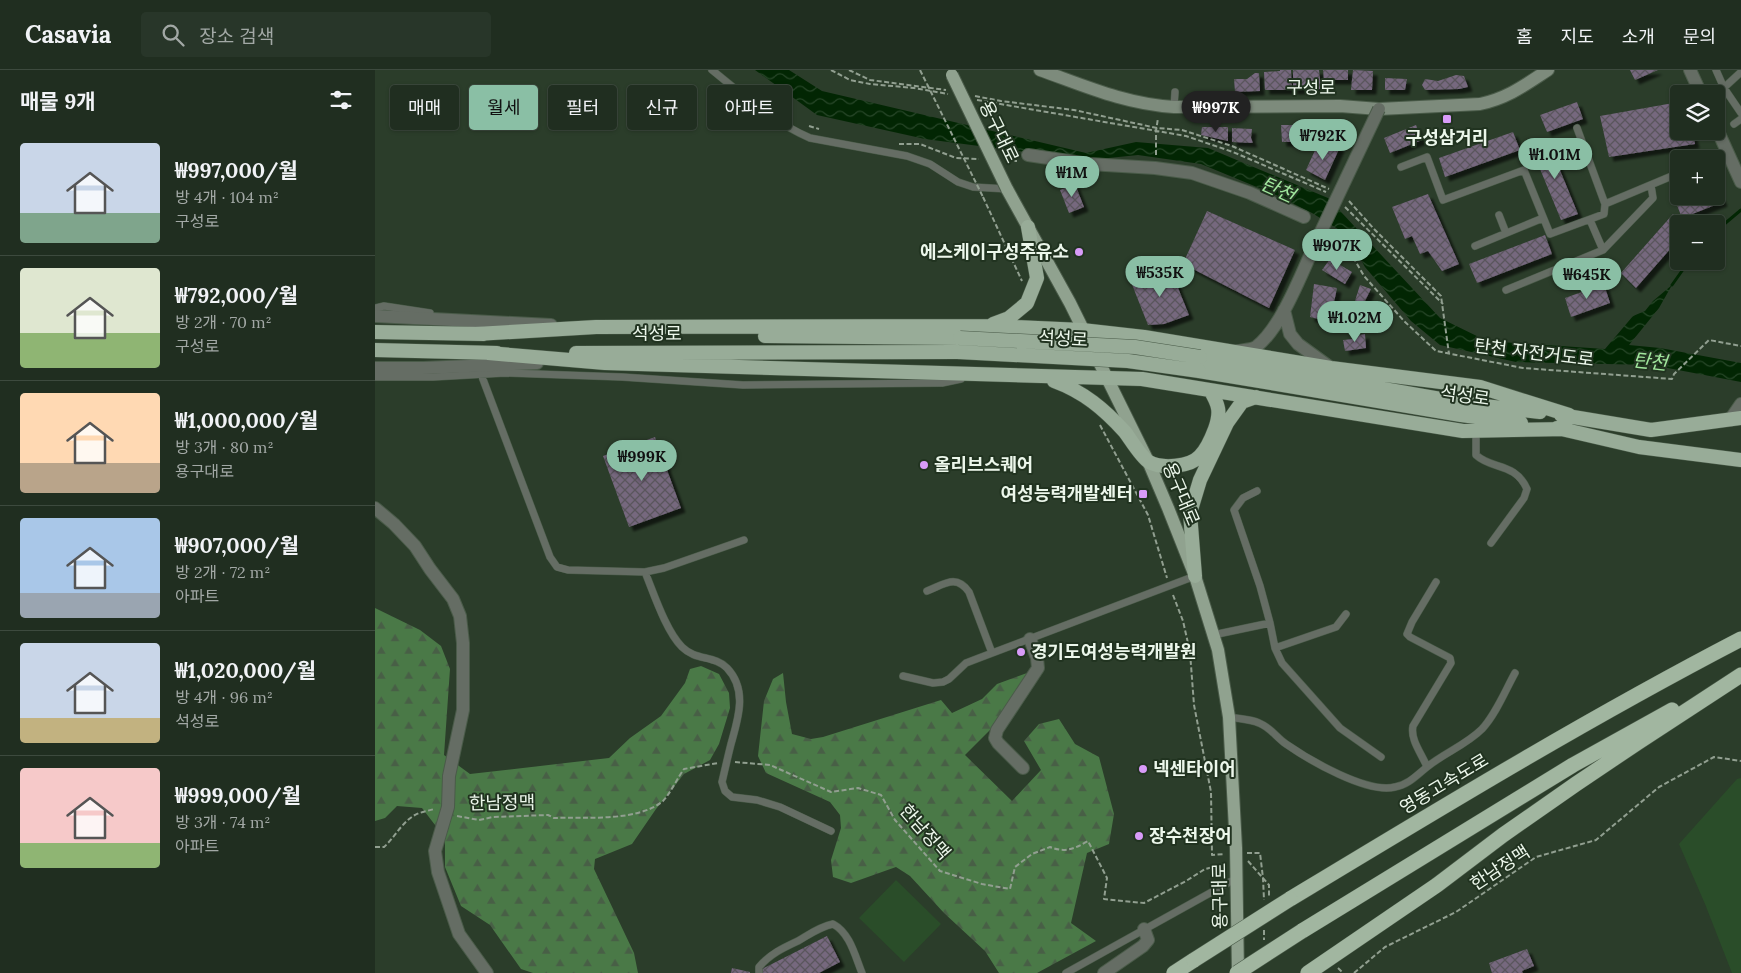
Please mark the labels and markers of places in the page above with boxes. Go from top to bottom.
pin: ₩997K [1181,90,1251,133]
marker: 구성삼거리 [1441,113,1453,125]
pin: ₩792K [1288,118,1358,161]
place label: 구성삼거리 [1406,126,1488,149]
pin: ₩1.01M [1514,138,1596,180]
pin: ₩1M [1048,156,1096,198]
pin: ₩907K [1302,228,1372,271]
place label: 에스케이구성주유소 [920,240,1069,263]
marker: 에스케이구성주유소 [1073,246,1085,258]
pin: ₩535K [1125,256,1195,298]
pin: ₩645K [1552,258,1622,300]
pin: ₩1.02M [1314,300,1396,343]
pin: ₩999K [607,440,677,482]
place label: 올리브스퀘어 [934,453,1033,476]
marker: 올리브스퀘어 [918,459,930,471]
place label: 여성능력개발센터 [1001,482,1133,505]
marker: 여성능력개발센터 [1137,488,1149,500]
place label: 경기도여성능력개발원 [1031,640,1197,663]
marker: 경기도여성능력개발원 [1015,646,1027,658]
place label: 넥센타이어 [1153,757,1236,780]
marker: 넥센타이어 [1137,763,1149,775]
place label: 장수천장어 [1149,824,1232,847]
marker: 장수천장어 [1133,830,1145,842]

